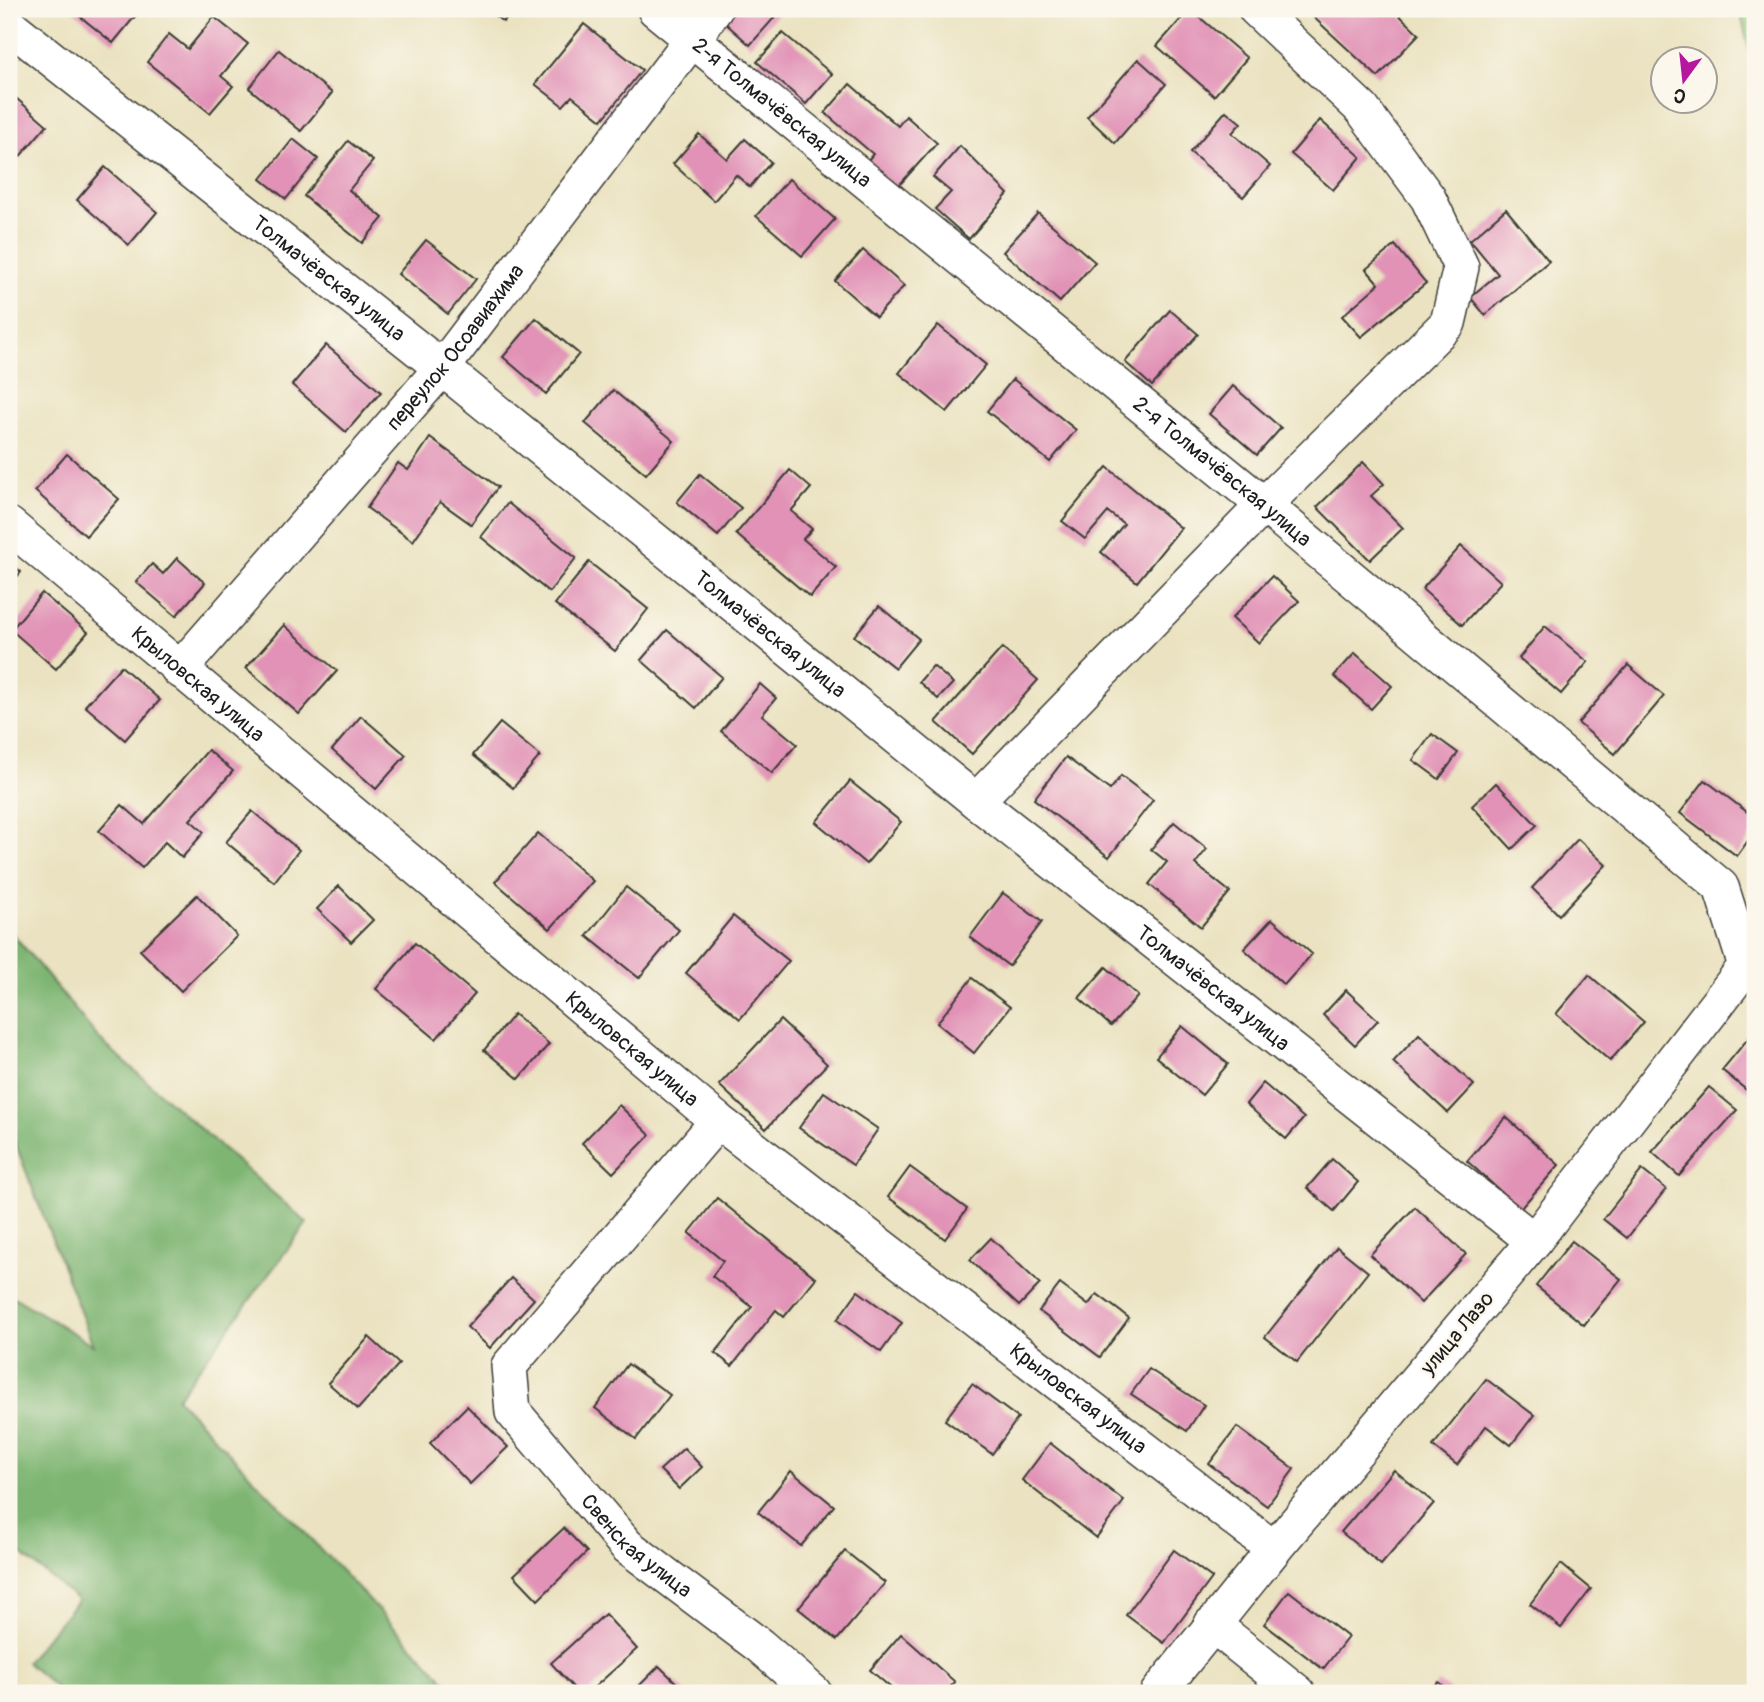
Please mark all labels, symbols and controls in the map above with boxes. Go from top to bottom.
street label: 2-я Толмачёвская улица [687,32,877,194]
north arrow [1648,46,1718,116]
text: С [1671,82,1689,109]
street label: Толмачёвская улица [246,210,411,348]
street label: переулок Осоавиахима [381,259,530,436]
street label: 2-я Толмачёвская улица [1127,391,1317,553]
street label: Толмачёвская улица [688,565,851,704]
street label: Крыловская улица [125,621,270,748]
street label: Толмачёвская улица [1131,920,1295,1057]
street label: Крыловская улица [559,985,704,1113]
street label: улица Лазо [1414,1286,1500,1381]
street label: Крыловская улица [1004,1337,1152,1460]
street label: Свенская улица [575,1489,697,1604]

